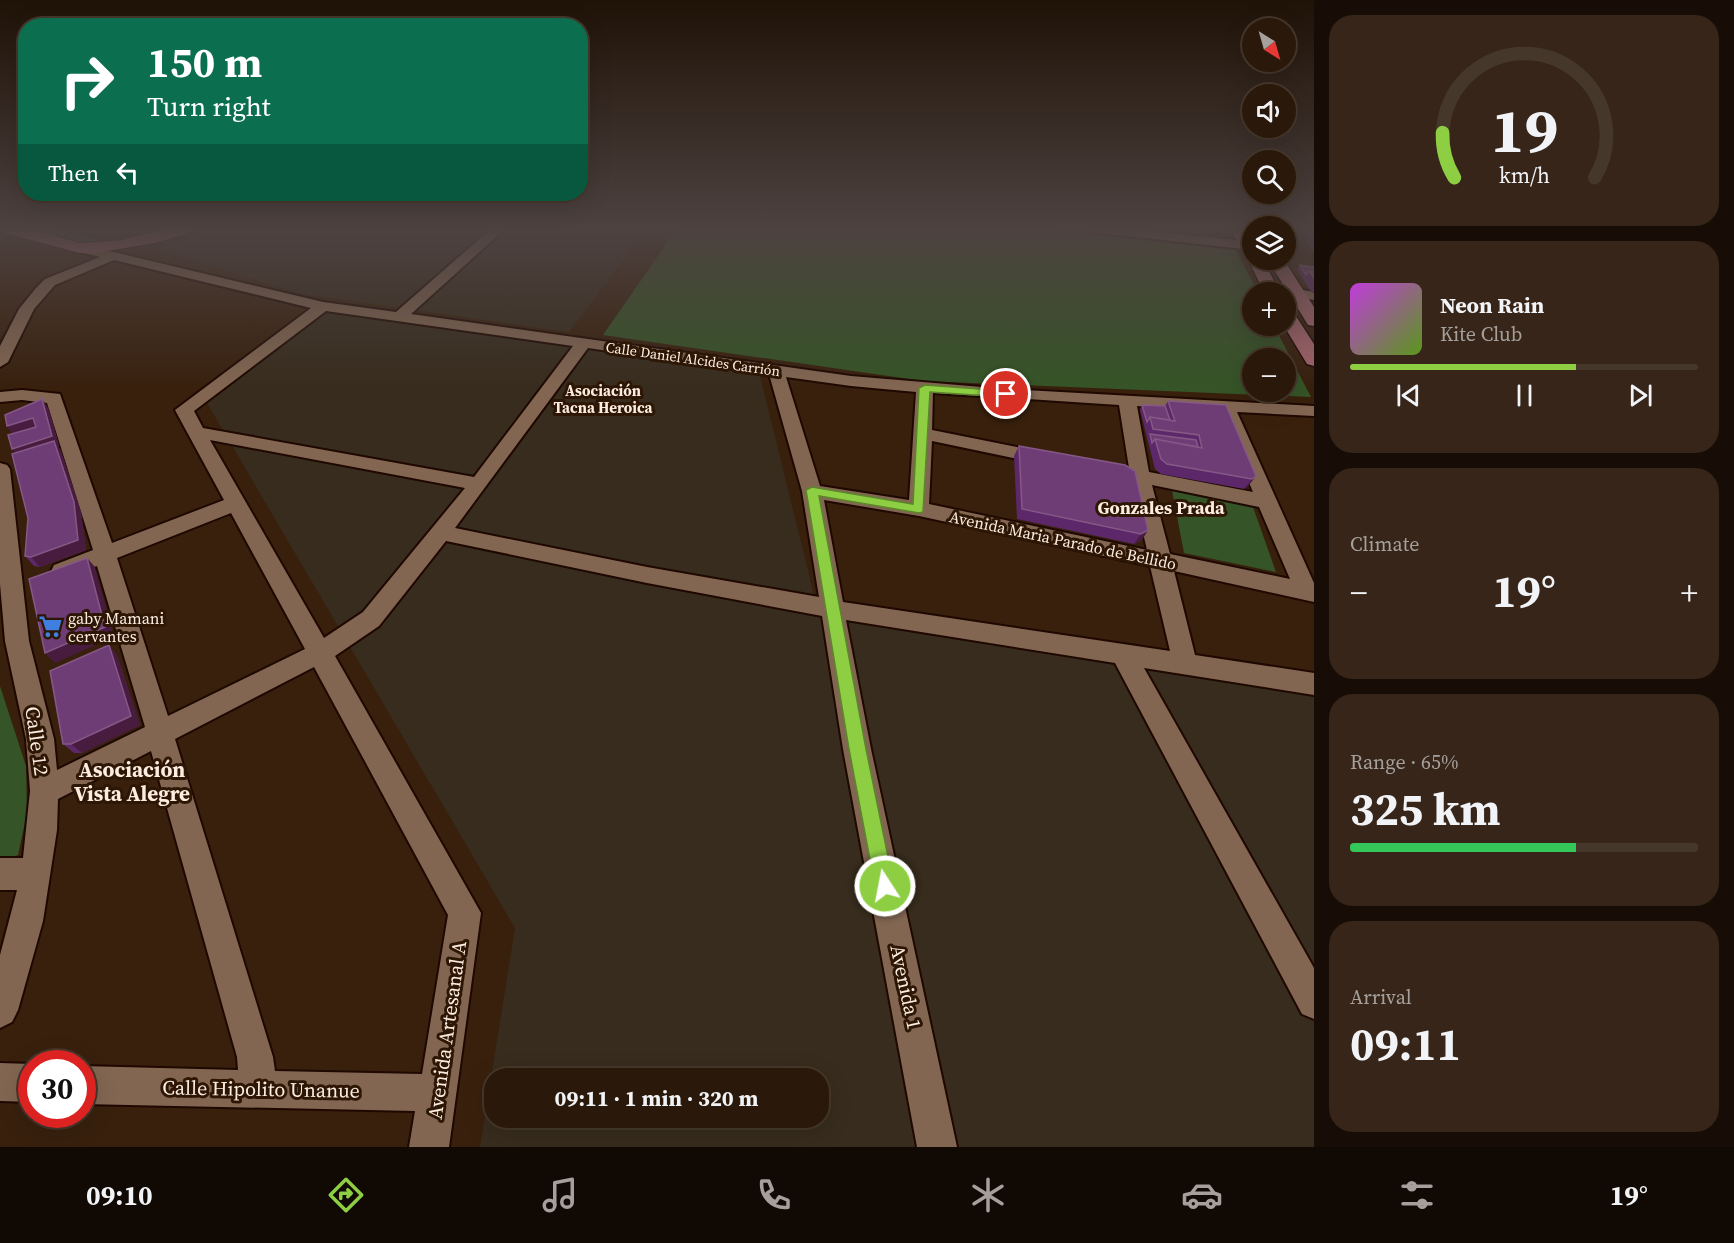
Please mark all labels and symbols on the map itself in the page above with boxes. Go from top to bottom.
north arrow [1242,18,1296,72]
street label: Calle Daniel Alcides Carrión [605,337,782,381]
pin [980,368,1031,419]
district label: Asociación Tacna Heroica [554,380,653,418]
district label: Gonzales Prada [1097,495,1225,520]
street label: Avenida Maria Parado de Bellido [948,505,1179,575]
place label: gaby Mamani cervantes [68,607,164,647]
supermarket icon: gaby Mamani cervantes [37,614,63,640]
street label: Calle 12 [18,705,56,777]
district label: Asociación Vista Alegre [74,755,190,808]
position arrow [853,854,917,918]
street label: Avenida Artesanal A [421,938,473,1121]
street label: Avenida 1 [883,942,929,1032]
speed limit sign: 30 [18,1050,96,1128]
street label: Calle Hipolito Unanue [162,1073,360,1105]

